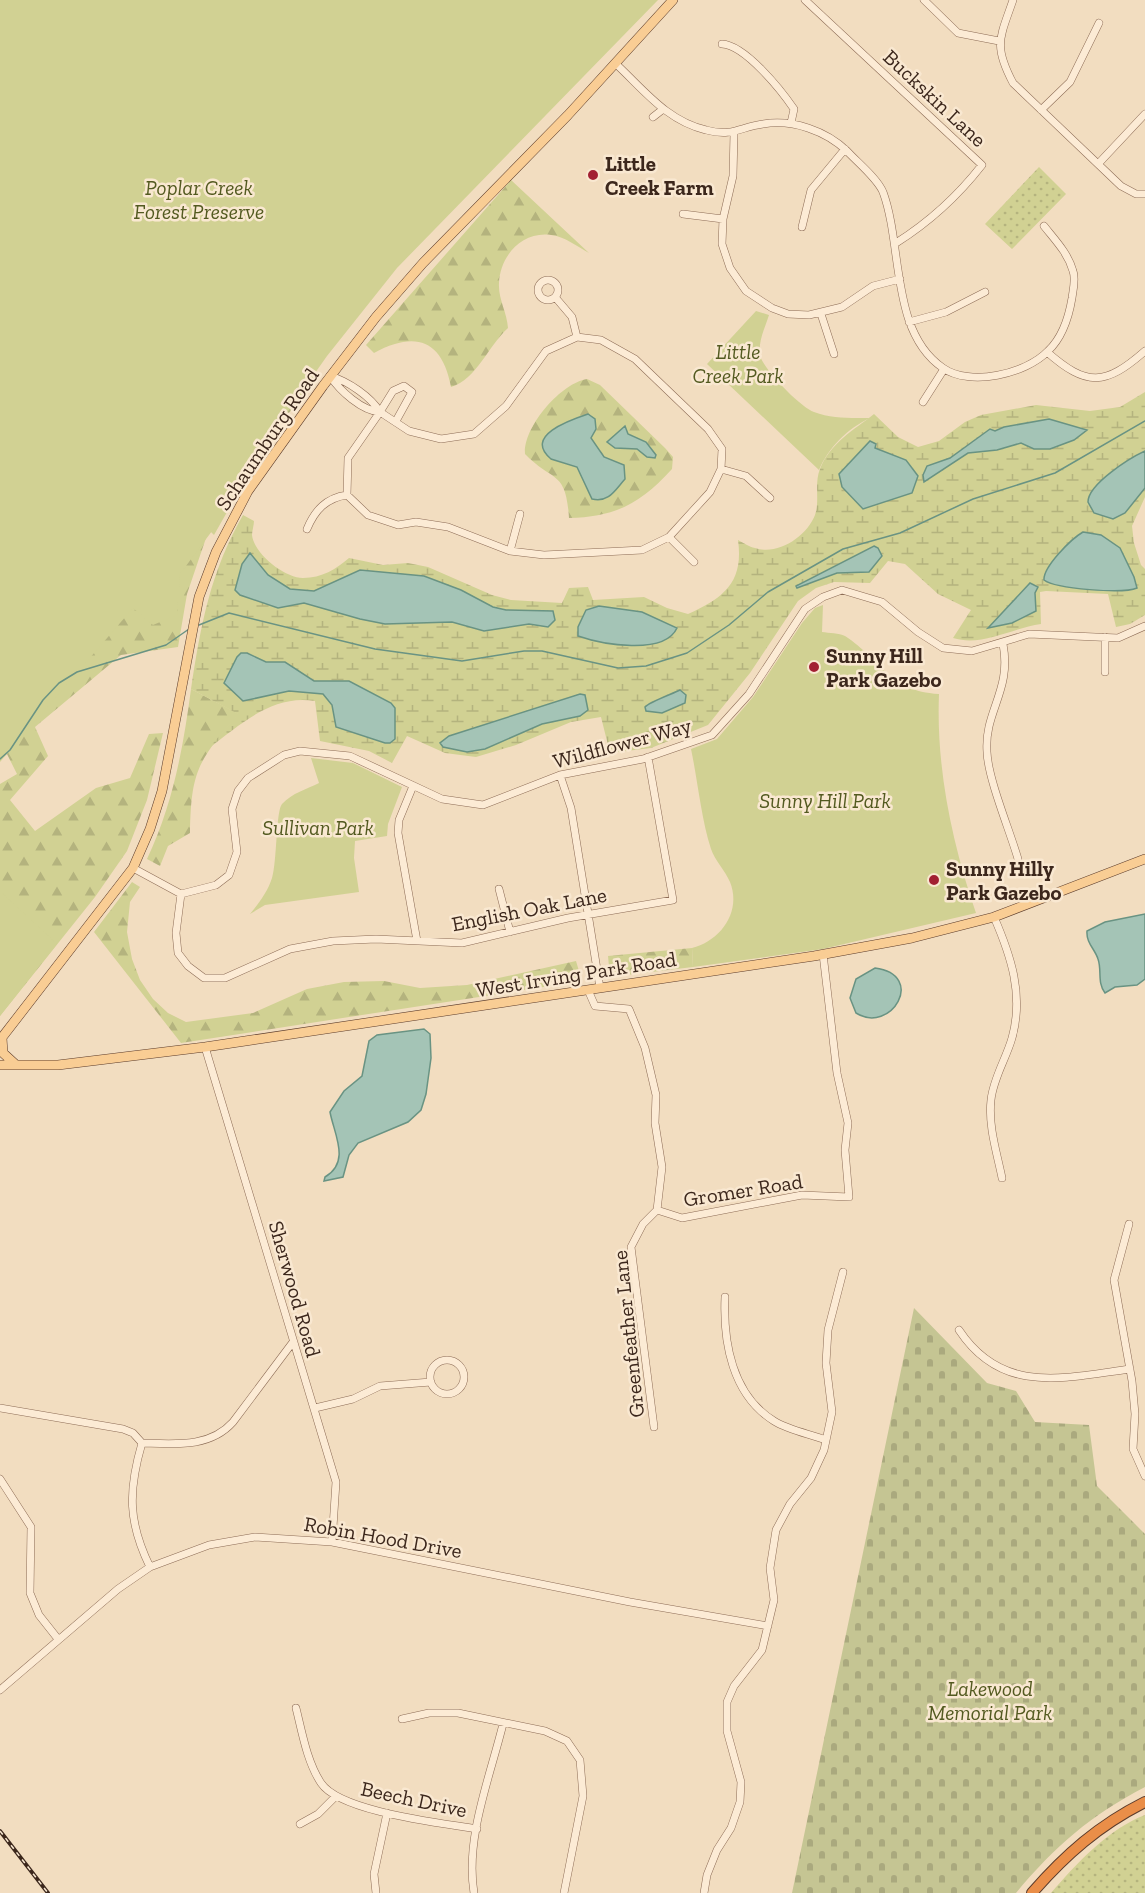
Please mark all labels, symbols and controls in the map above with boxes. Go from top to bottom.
street label: Buckskin Lane [878,44,992,152]
place label: Little Creek Farm [605,151,714,200]
marker: Little Creek Farm [586,168,600,182]
park label: Poplar Creek Forest Preserve [134,175,264,224]
park label: Little Creek Park [692,339,784,388]
street label: Schaumburg Road [210,363,324,515]
place label: Sunny Hill Park Gazebo [826,643,941,692]
marker: Sunny Hill Park Gazebo [807,660,821,674]
street label: Wildflower Way [550,712,694,773]
park label: Sunny Hill Park [759,788,891,813]
park label: Sullivan Park [262,815,374,840]
place label: Sunny Hilly Park Gazebo [946,856,1061,905]
marker: Sunny Hilly Park Gazebo [927,873,941,887]
street label: English Oak Lane [449,882,609,936]
street label: West Irving Park Road [474,946,678,1002]
street label: Gromer Road [682,1168,805,1212]
street label: Sherwood Road [264,1218,327,1360]
street label: Greenfeather Lane [607,1249,649,1419]
street label: Robin Hood Drive [302,1511,464,1563]
park label: Lakewood Memorial Park [928,1676,1052,1725]
street label: Beech Drive [359,1776,469,1822]

